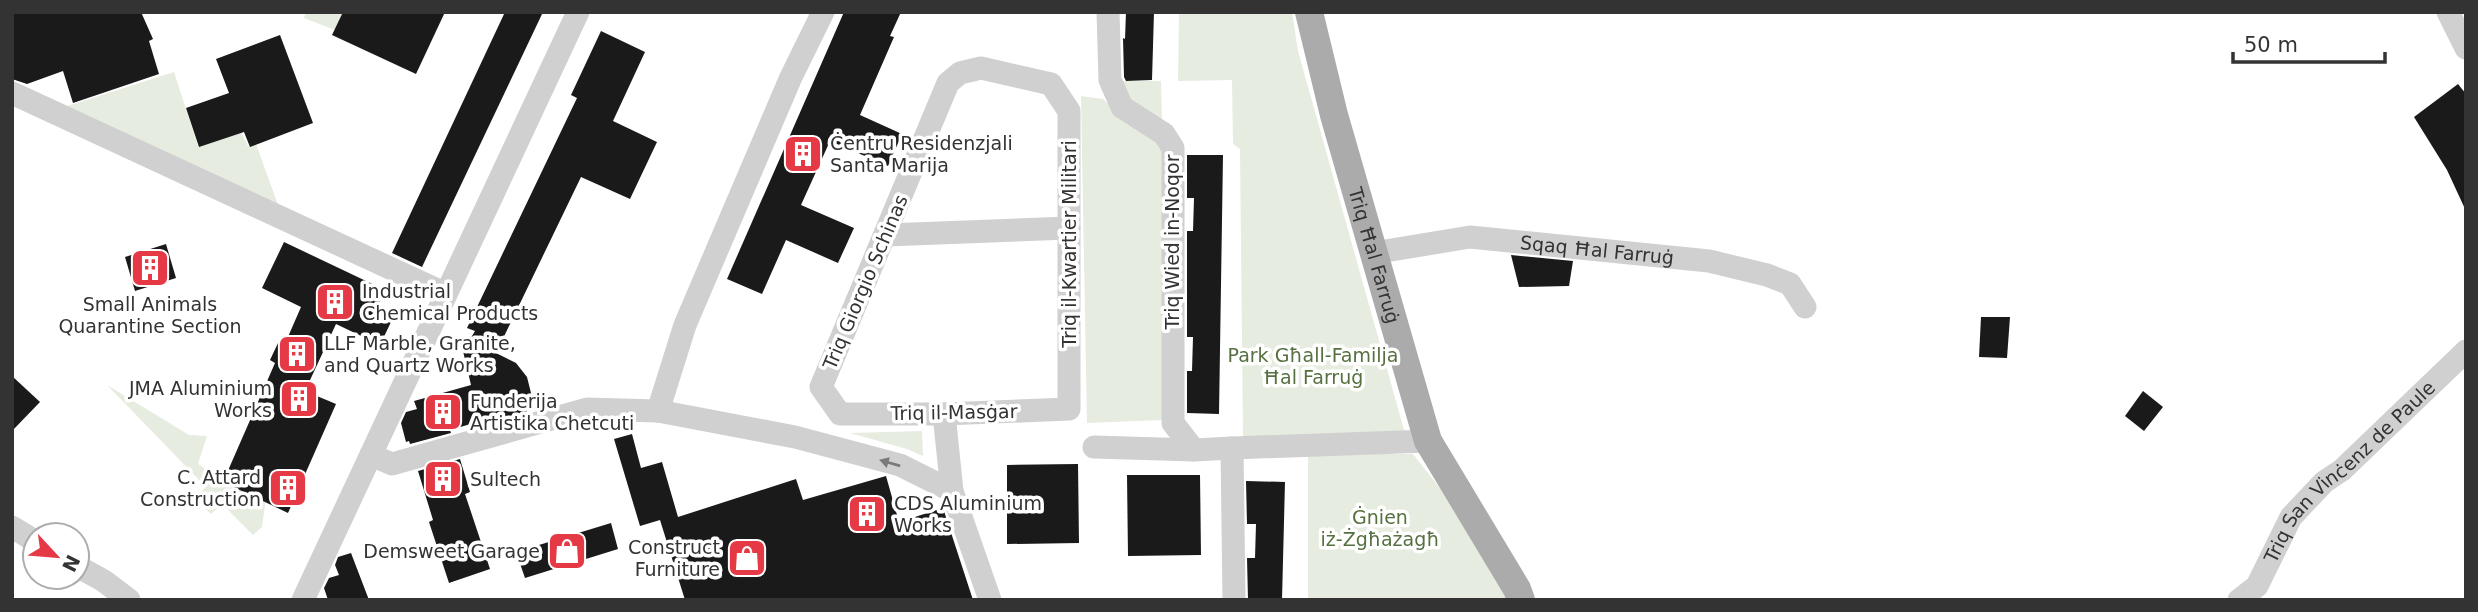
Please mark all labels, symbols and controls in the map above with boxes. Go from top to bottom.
scale bar [2233,21,2385,65]
text: 50 m [2244,33,2298,57]
place label: Ċentru Residenzjali Santa Marija [830,132,1013,176]
building icon: Ċentru Residenzjali Santa Marija [782,133,824,175]
street label: Triq il-Kwartier Militari [1058,140,1080,349]
street label: Triq Wied in-Noqor [1161,154,1183,330]
street label: Triq Ħal Farruġ [1344,184,1405,326]
street label: Triq Giorgio Schinas [818,191,912,374]
street label: Sqaq Ħal Farruġ [1519,231,1675,268]
building icon: Small Animals Quarantine Section [129,247,171,289]
place label: Industrial Chemical Products [362,280,538,324]
building icon: Industrial Chemical Products [314,281,356,323]
place label: Small Animals Quarantine Section [58,293,242,337]
place label: LLF Marble, Granite, and Quartz Works [324,332,516,376]
building icon: LLF Marble, Granite, and Quartz Works [276,333,318,375]
park label: Park Għall-Familja Ħal Farruġ [1228,344,1398,388]
street label: Triq San Vinċenz de Paule [2259,376,2439,567]
place label: JMA Aluminium Works [128,377,272,421]
building icon: JMA Aluminium Works [278,378,320,420]
place label: Funderija Artistika Chetcuti [470,390,634,434]
building icon: Funderija Artistika Chetcuti [422,391,464,433]
street label: Triq il-Masġar [889,400,1018,424]
one-way arrow [879,457,900,467]
building icon: Sultech [422,458,464,500]
place label: C. Attard Construction [140,466,261,510]
building icon: C. Attard Construction [267,467,309,509]
place label: Sultech [470,468,541,490]
place label: CDS Aluminium Works [894,492,1042,536]
building icon: CDS Aluminium Works [846,493,888,535]
park label: Ġnien iż-Żgħażagħ [1321,506,1439,550]
north arrow [21,521,91,591]
shop icon: Demsweet Garage [546,530,588,572]
place label: Construct Furniture [628,536,720,580]
shop icon: Construct Furniture [726,537,768,579]
place label: Demsweet Garage [363,540,540,562]
text: N [58,551,85,575]

